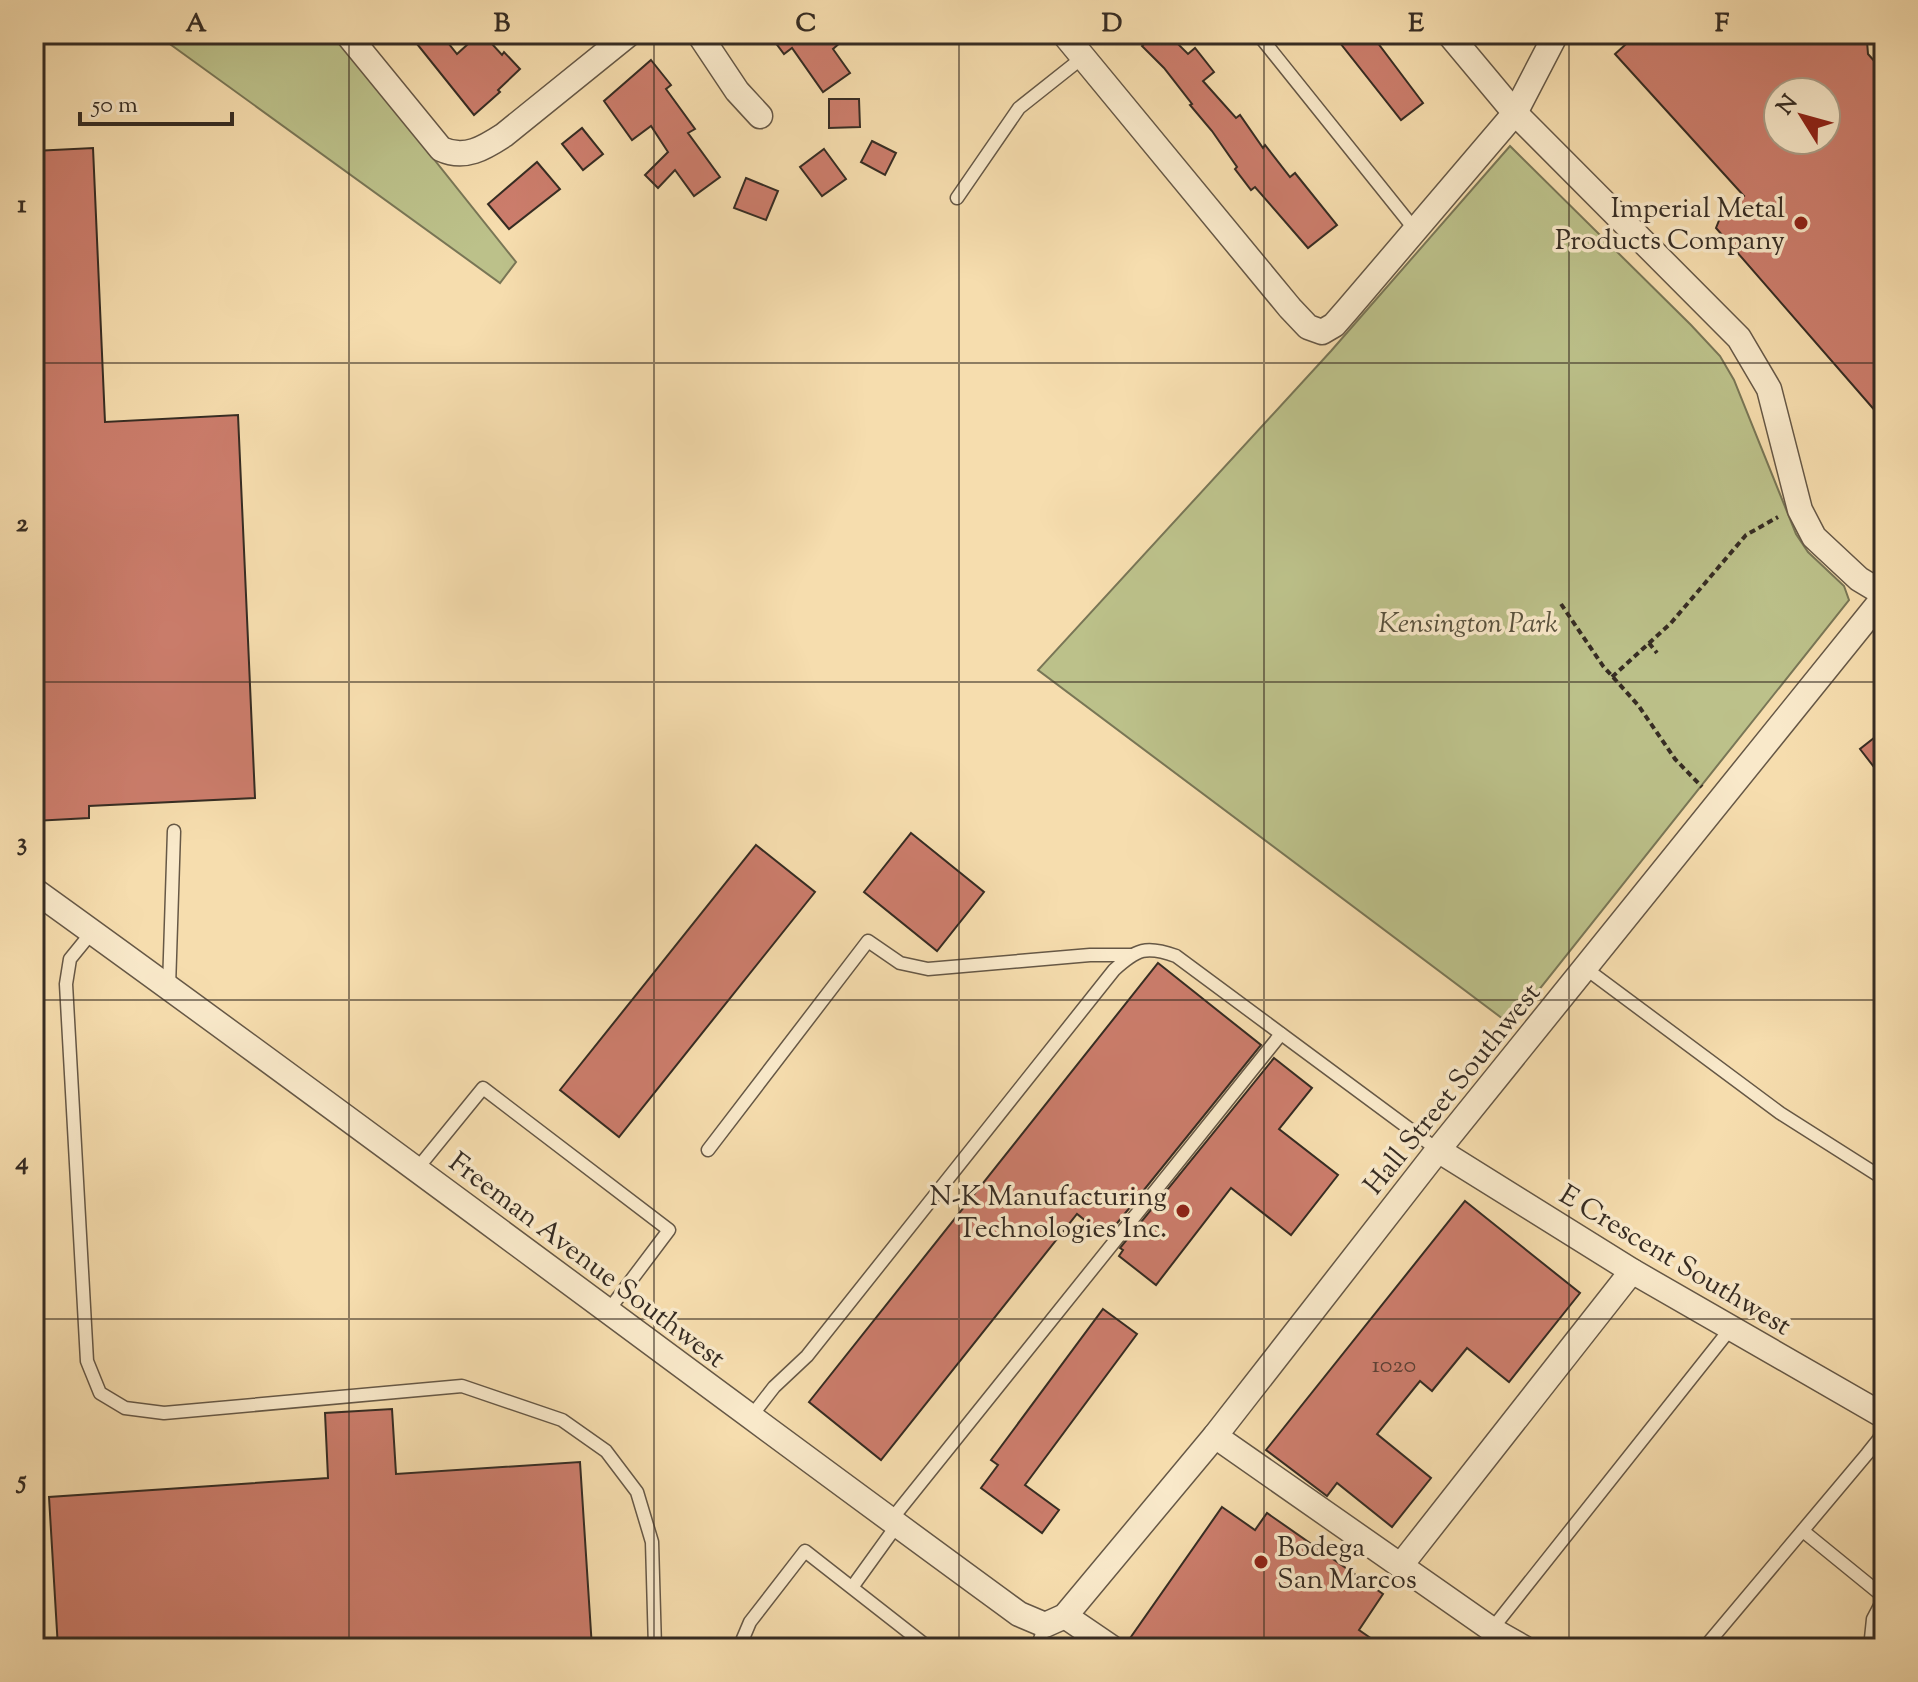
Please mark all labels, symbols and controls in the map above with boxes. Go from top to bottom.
text: A [185,6,207,43]
text: B [494,6,511,43]
text: C [796,6,816,43]
text: D [1102,6,1122,43]
text: E [1408,6,1424,43]
text: F [1715,6,1730,43]
scale bar [80,76,232,126]
north arrow [1762,76,1842,156]
text: 50 m [90,89,138,123]
text: N [1770,89,1807,122]
text: 1 [18,187,27,224]
place label: Imperial Metal Products Company [1555,190,1785,262]
marker: Imperial Metal Products Company [1792,214,1810,232]
text: 2 [16,506,29,543]
park label: Kensington Park [1378,605,1558,645]
text: 3 [17,825,27,862]
street label: Hall Street Southwest [1355,975,1552,1204]
text: 4 [14,1144,29,1181]
street label: Freeman Avenue Southwest [439,1144,733,1379]
street label: E Crescent Southwest [1551,1176,1799,1347]
place label: N-K Manufacturing Technologies Inc. [929,1178,1167,1250]
marker: N-K Manufacturing Technologies Inc. [1174,1202,1192,1220]
house number: 1020 [1372,1349,1416,1383]
text: 5 [16,1463,27,1500]
place label: Bodega San Marcos [1277,1529,1417,1601]
marker: Bodega San Marcos [1252,1553,1270,1571]

